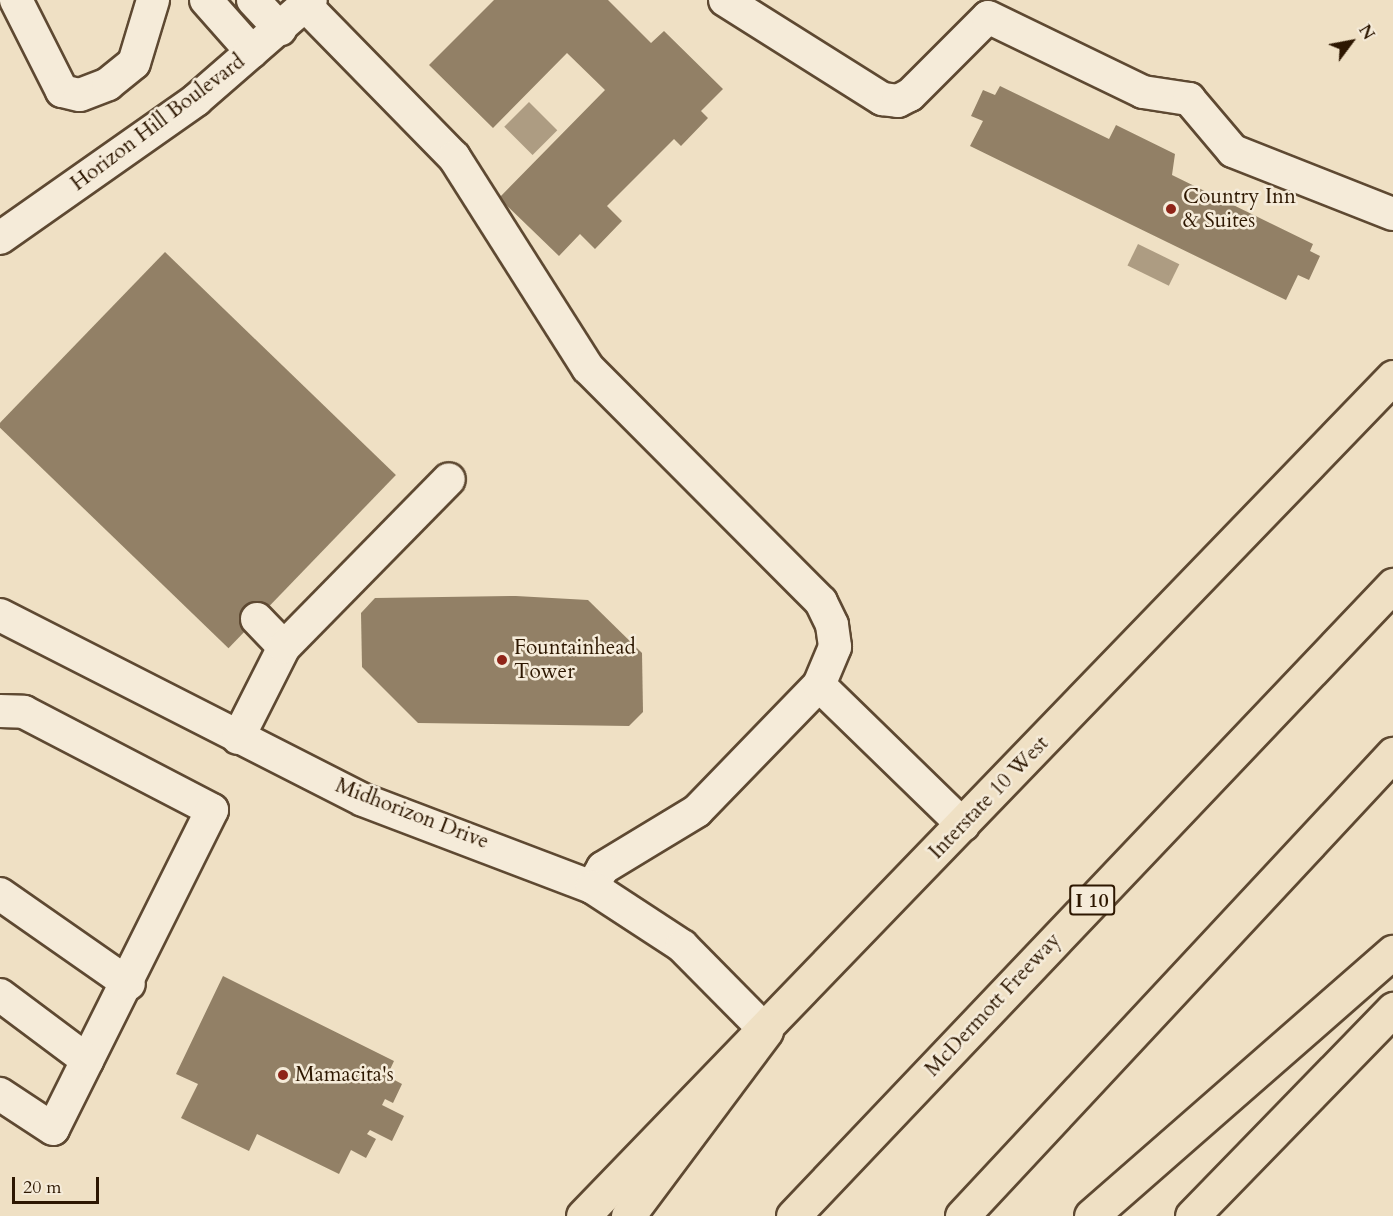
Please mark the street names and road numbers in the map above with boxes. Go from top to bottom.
street label: Horizon Hill Boulevard [66,49,250,197]
street label: Interstate 10 West [924,731,1054,865]
street label: Midhorizon Drive [332,773,492,855]
road number: I 10 [1068,883,1116,917]
street label: McDermott Freeway [920,928,1066,1082]

